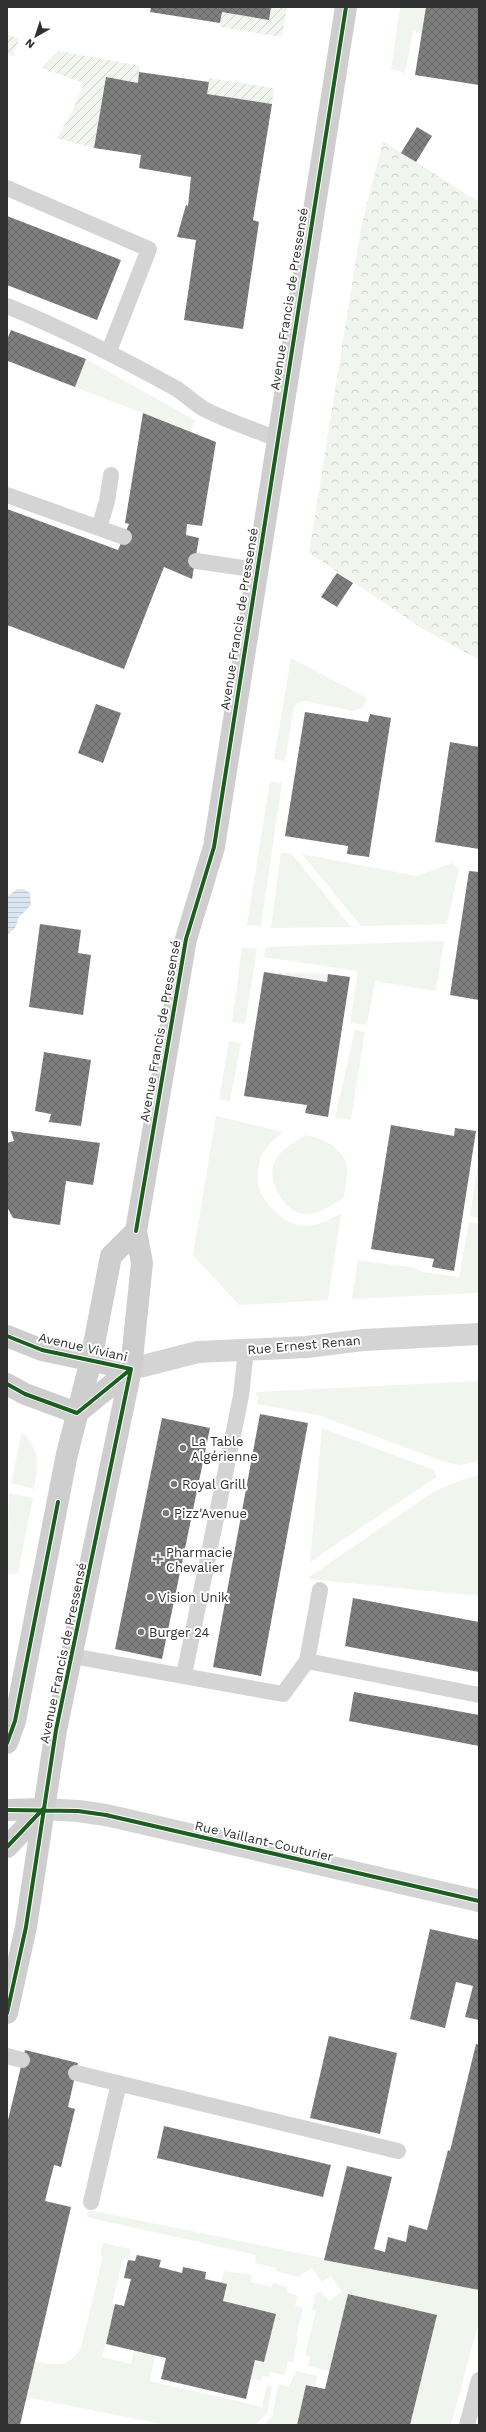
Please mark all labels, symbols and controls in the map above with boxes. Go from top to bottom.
north arrow [16,16,56,56]
text: N [23,36,37,51]
street label: Avenue Francis de Pressensé [267,207,311,391]
street label: Avenue Francis de Pressensé [217,527,261,711]
street label: Avenue Francis de Pressensé [137,939,183,1123]
street label: Avenue Viviani [37,1329,129,1365]
street label: Rue Ernest Renan [247,1333,361,1357]
place label: La Table Algérienne [191,1434,258,1464]
marker: La Table Algérienne [178,1443,188,1453]
place label: Royal Grill [182,1477,246,1492]
marker: Royal Grill [169,1479,179,1489]
place label: Pizz'Avenue [174,1506,247,1521]
marker: Pizz'Avenue [161,1508,171,1518]
place label: Pharmacie Chevalier [166,1545,233,1575]
marker: Pharmacie Chevalier [153,1554,163,1564]
street label: Avenue Francis de Pressensé [36,1561,90,1745]
place label: Vision Unik [158,1590,229,1605]
marker: Vision Unik [145,1592,155,1602]
place label: Burger 24 [149,1625,210,1640]
marker: Burger 24 [136,1627,146,1637]
street label: Rue Vaillant-Couturier [193,1818,335,1864]

